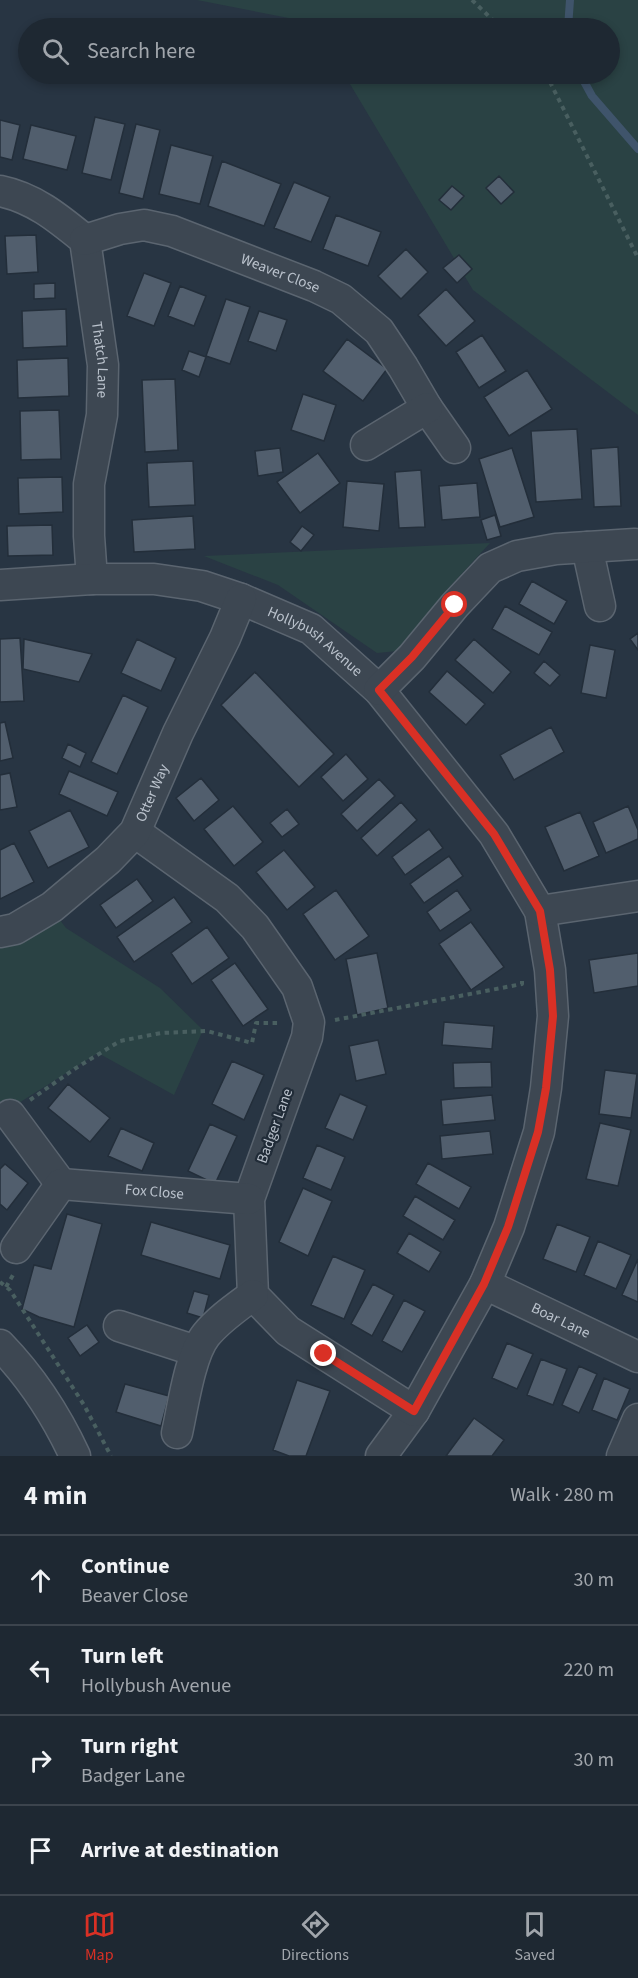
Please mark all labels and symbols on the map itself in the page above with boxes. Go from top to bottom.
street label: Weaver Close [238,248,324,298]
street label: Thatch Lane [86,320,114,398]
route start [441,591,467,617]
street label: Hollybush Avenue [264,601,367,681]
street label: Otter Way [130,761,174,825]
street label: Badger Lane [252,1086,298,1166]
street label: Fox Close [124,1179,185,1204]
street label: Boar Lane [528,1297,594,1343]
route end [310,1340,336,1366]

